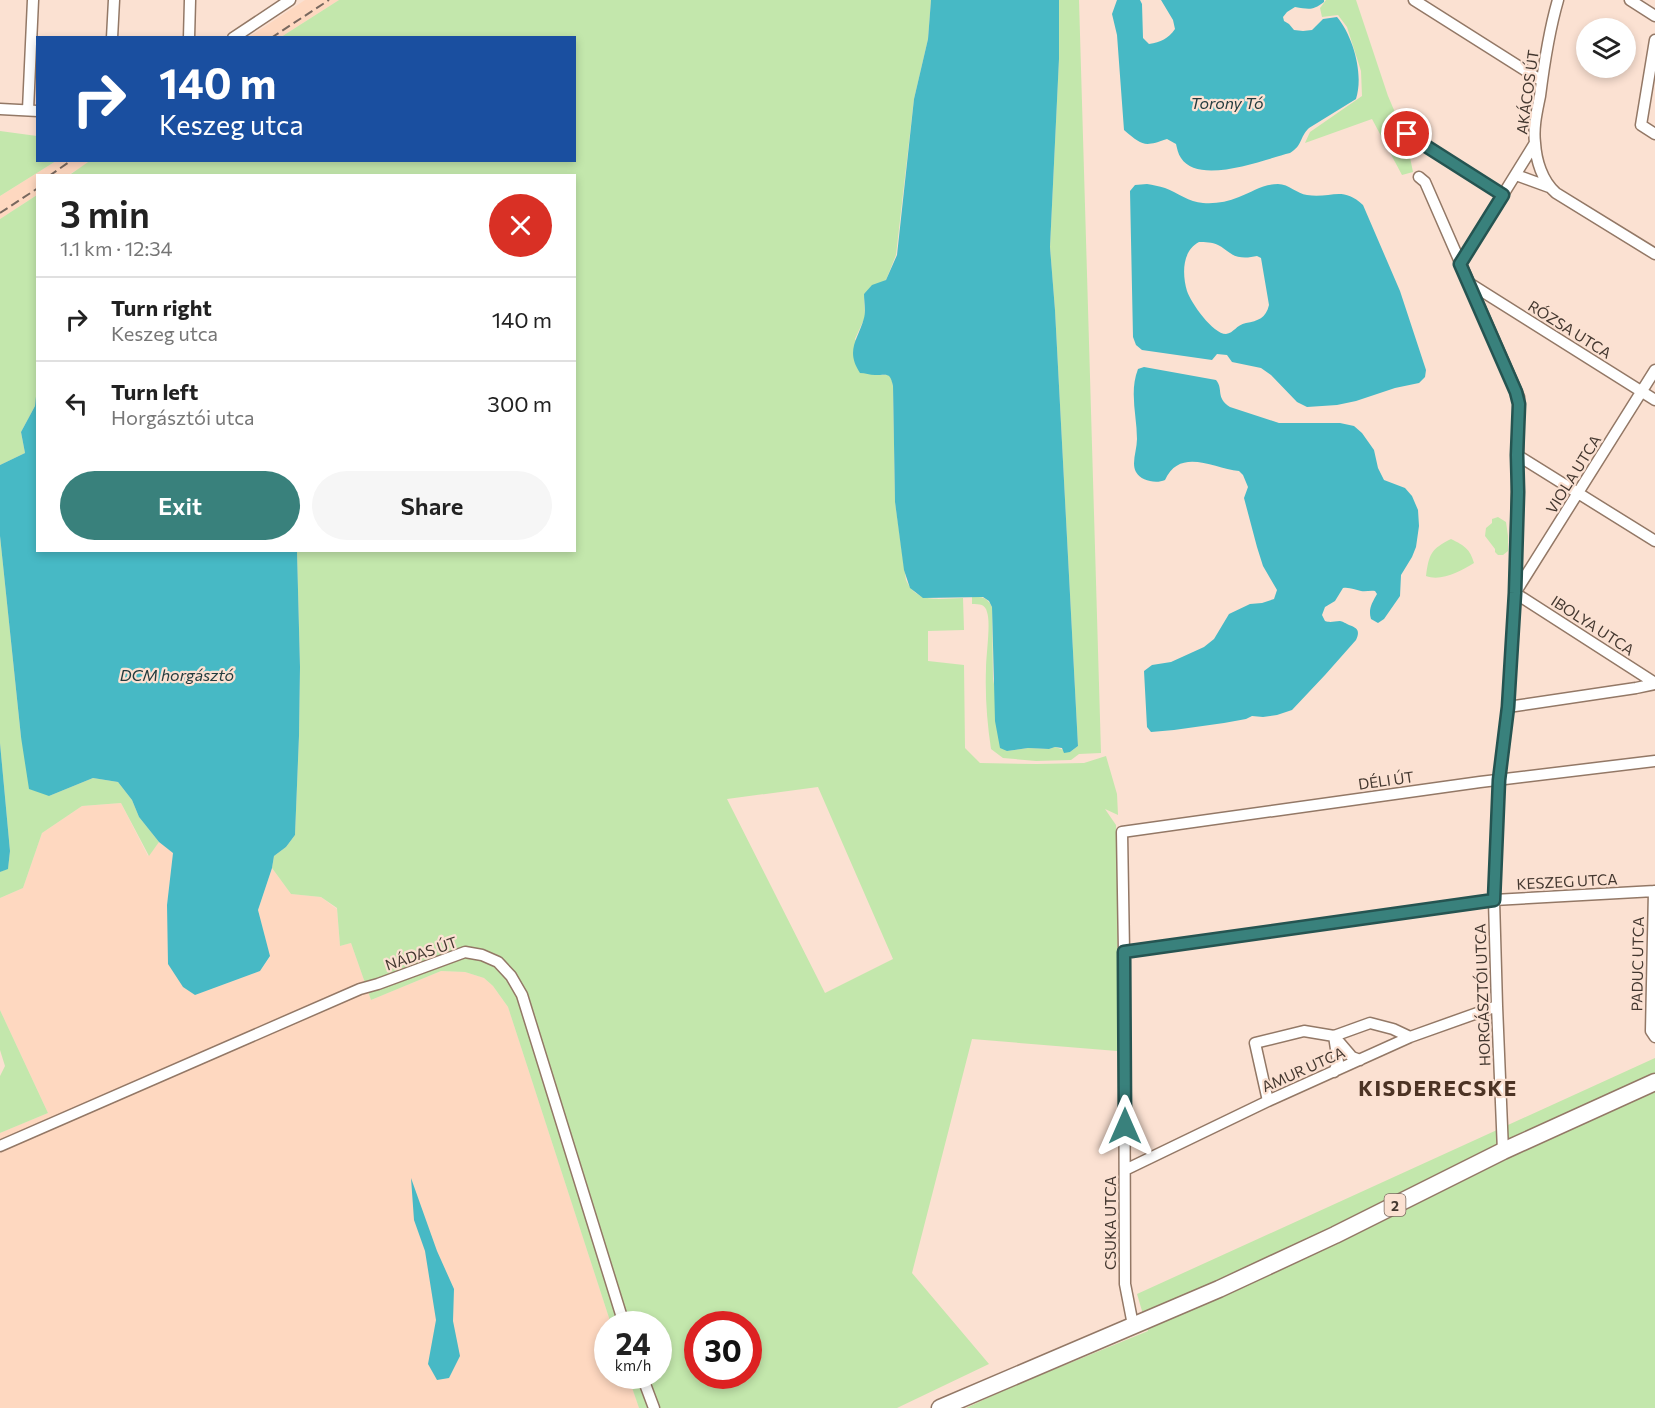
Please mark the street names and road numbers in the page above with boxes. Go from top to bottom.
street label: AKÁCOS ÚT [1511,48,1542,135]
street label: RÓZSA UTCA [1525,295,1615,362]
street label: VIOLA UTCA [1542,431,1604,517]
street label: IBOLYA UTCA [1548,591,1638,659]
street label: DÉLI ÚT [1357,766,1415,793]
street label: KESZEG UTCA [1516,869,1618,893]
street label: PADUC UTCA [1627,916,1647,1012]
street label: HORGÁSZTÓI UTCA [1470,923,1493,1067]
street label: NÁDAS ÚT [382,931,460,974]
street label: AMUR UTCA [1259,1043,1347,1095]
street label: CSUKA UTCA [1101,1176,1119,1270]
road number: 2 [1384,1194,1406,1216]

